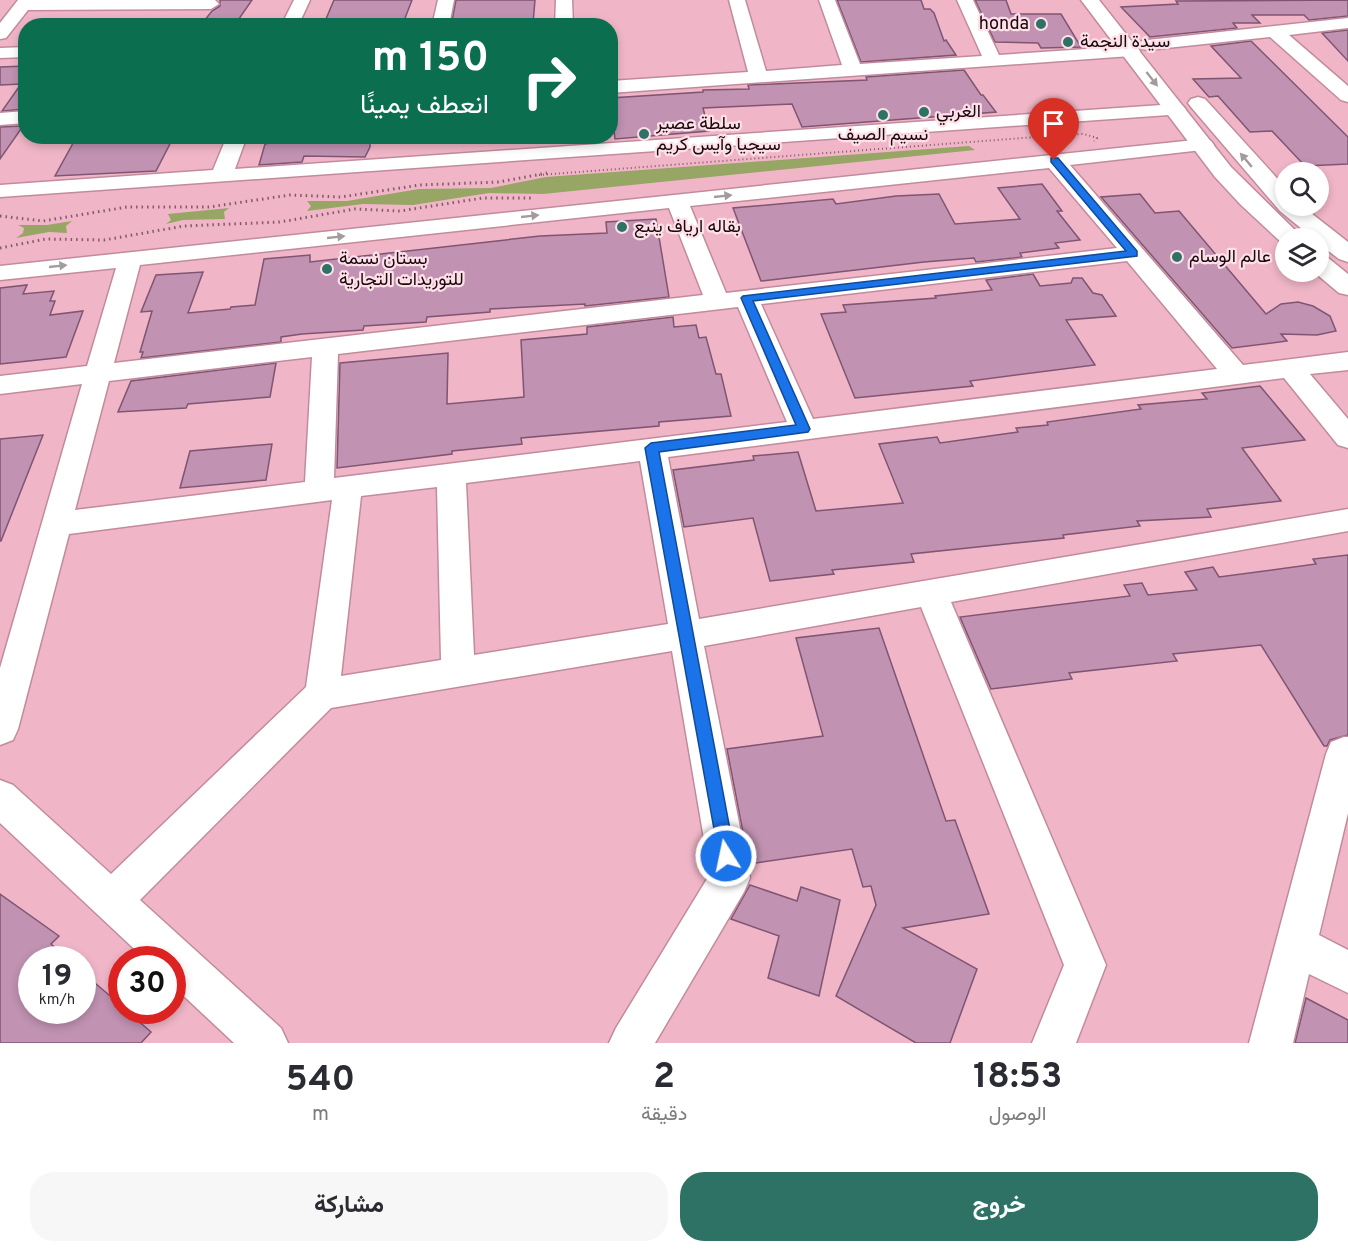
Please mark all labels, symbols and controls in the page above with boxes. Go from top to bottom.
place label: honda [979,13,1029,36]
marker: honda [1034,17,1048,31]
place label: سيدة النجمة [1080,31,1170,54]
text: 150 m [372,33,489,86]
marker: سيدة النجمة [1061,35,1075,49]
icon: right [510,42,588,120]
one-way arrow [1146,71,1158,86]
text: انعطف يمينًا [360,89,489,123]
pin [1028,98,1079,160]
place label: الغربي [936,101,981,126]
marker: الغربي [917,105,931,119]
icon: arrive [1037,107,1070,140]
marker: نسيم الصيف [876,108,890,122]
place label: سلطة عصير سيجيا وآيس كريم [655,113,781,157]
place label: نسيم الصيف [838,124,928,147]
marker: سلطة عصير سيجيا وآيس كريم [637,127,651,141]
one-way arrow [1240,153,1253,168]
map controls [1275,162,1329,282]
button: search [1275,162,1329,216]
one-way arrow [714,191,733,200]
one-way arrow [520,211,539,221]
place label: بقاله ارياف ينبع [634,216,741,239]
marker: بقاله ارياف ينبع [615,220,629,234]
button: layers [1275,228,1329,282]
one-way arrow [326,232,345,242]
place label: عالم الوسام [1189,246,1271,269]
place label: بستان نسمة للتوريدات التجارية [339,248,464,292]
marker: عالم الوسام [1170,250,1184,264]
one-way arrow [49,261,68,271]
marker: بستان نسمة للتوريدات التجارية [320,262,334,276]
position arrow [694,824,758,888]
speed limit sign: 30 [108,946,186,1024]
text: 19 [42,959,72,996]
text: km/h [39,991,75,1010]
text: 2 [653,1055,675,1101]
text: 18:53 [973,1055,1062,1101]
text: 540 [286,1058,355,1104]
text: m [312,1102,329,1128]
text: دقيقة [641,1102,687,1128]
text: الوصول [989,1102,1046,1128]
button: مشاركة [30,1172,668,1241]
button: خروج [680,1172,1318,1241]

